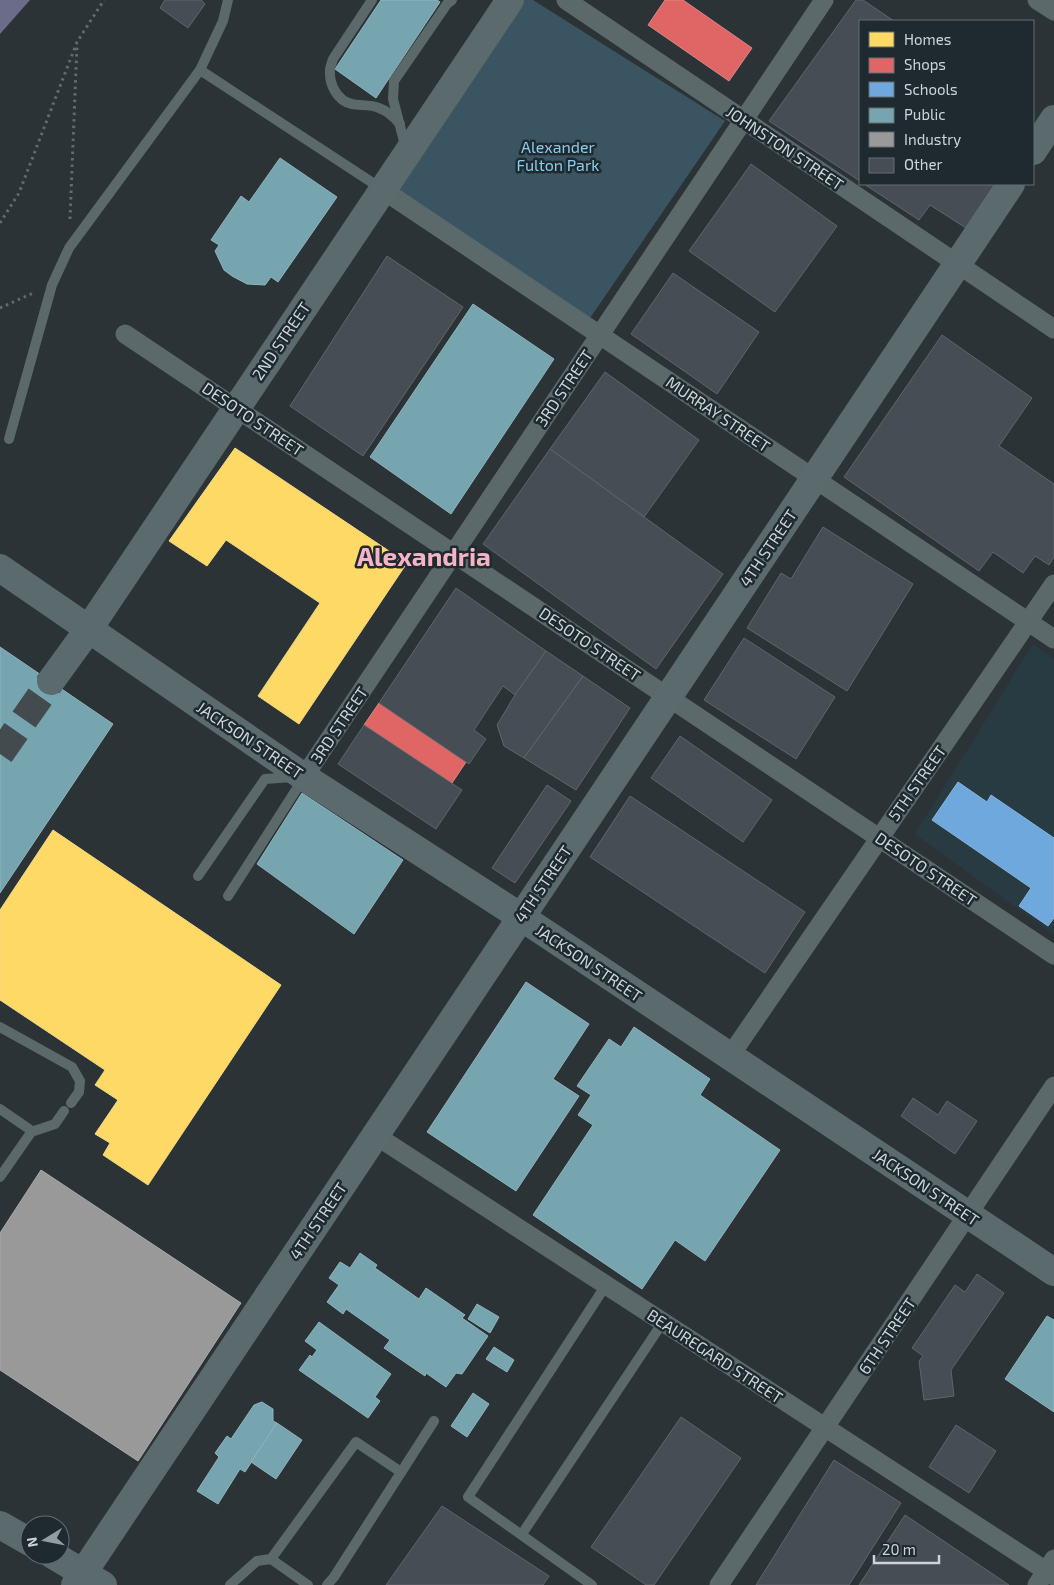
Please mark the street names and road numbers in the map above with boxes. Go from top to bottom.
street label: JOHNSTON STREET [723,101,847,194]
street label: 2ND STREET [248,298,314,383]
street label: 3RD STREET [531,346,596,430]
street label: MURRAY STREET [663,372,774,455]
street label: DESOTO STREET [199,378,307,459]
street label: 4TH STREET [735,506,800,590]
street label: DESOTO STREET [536,603,644,684]
street label: 3RD STREET [306,683,371,767]
street label: JACKSON STREET [194,697,307,782]
street label: 5TH STREET [884,741,949,824]
street label: DESOTO STREET [872,828,980,909]
street label: 4TH STREET [510,842,575,926]
street label: JACKSON STREET [533,920,646,1005]
street label: JACKSON STREET [870,1144,983,1229]
street label: 4TH STREET [285,1179,350,1263]
street label: 6TH STREET [854,1294,919,1378]
street label: BEAUREGARD STREET [644,1305,787,1406]

